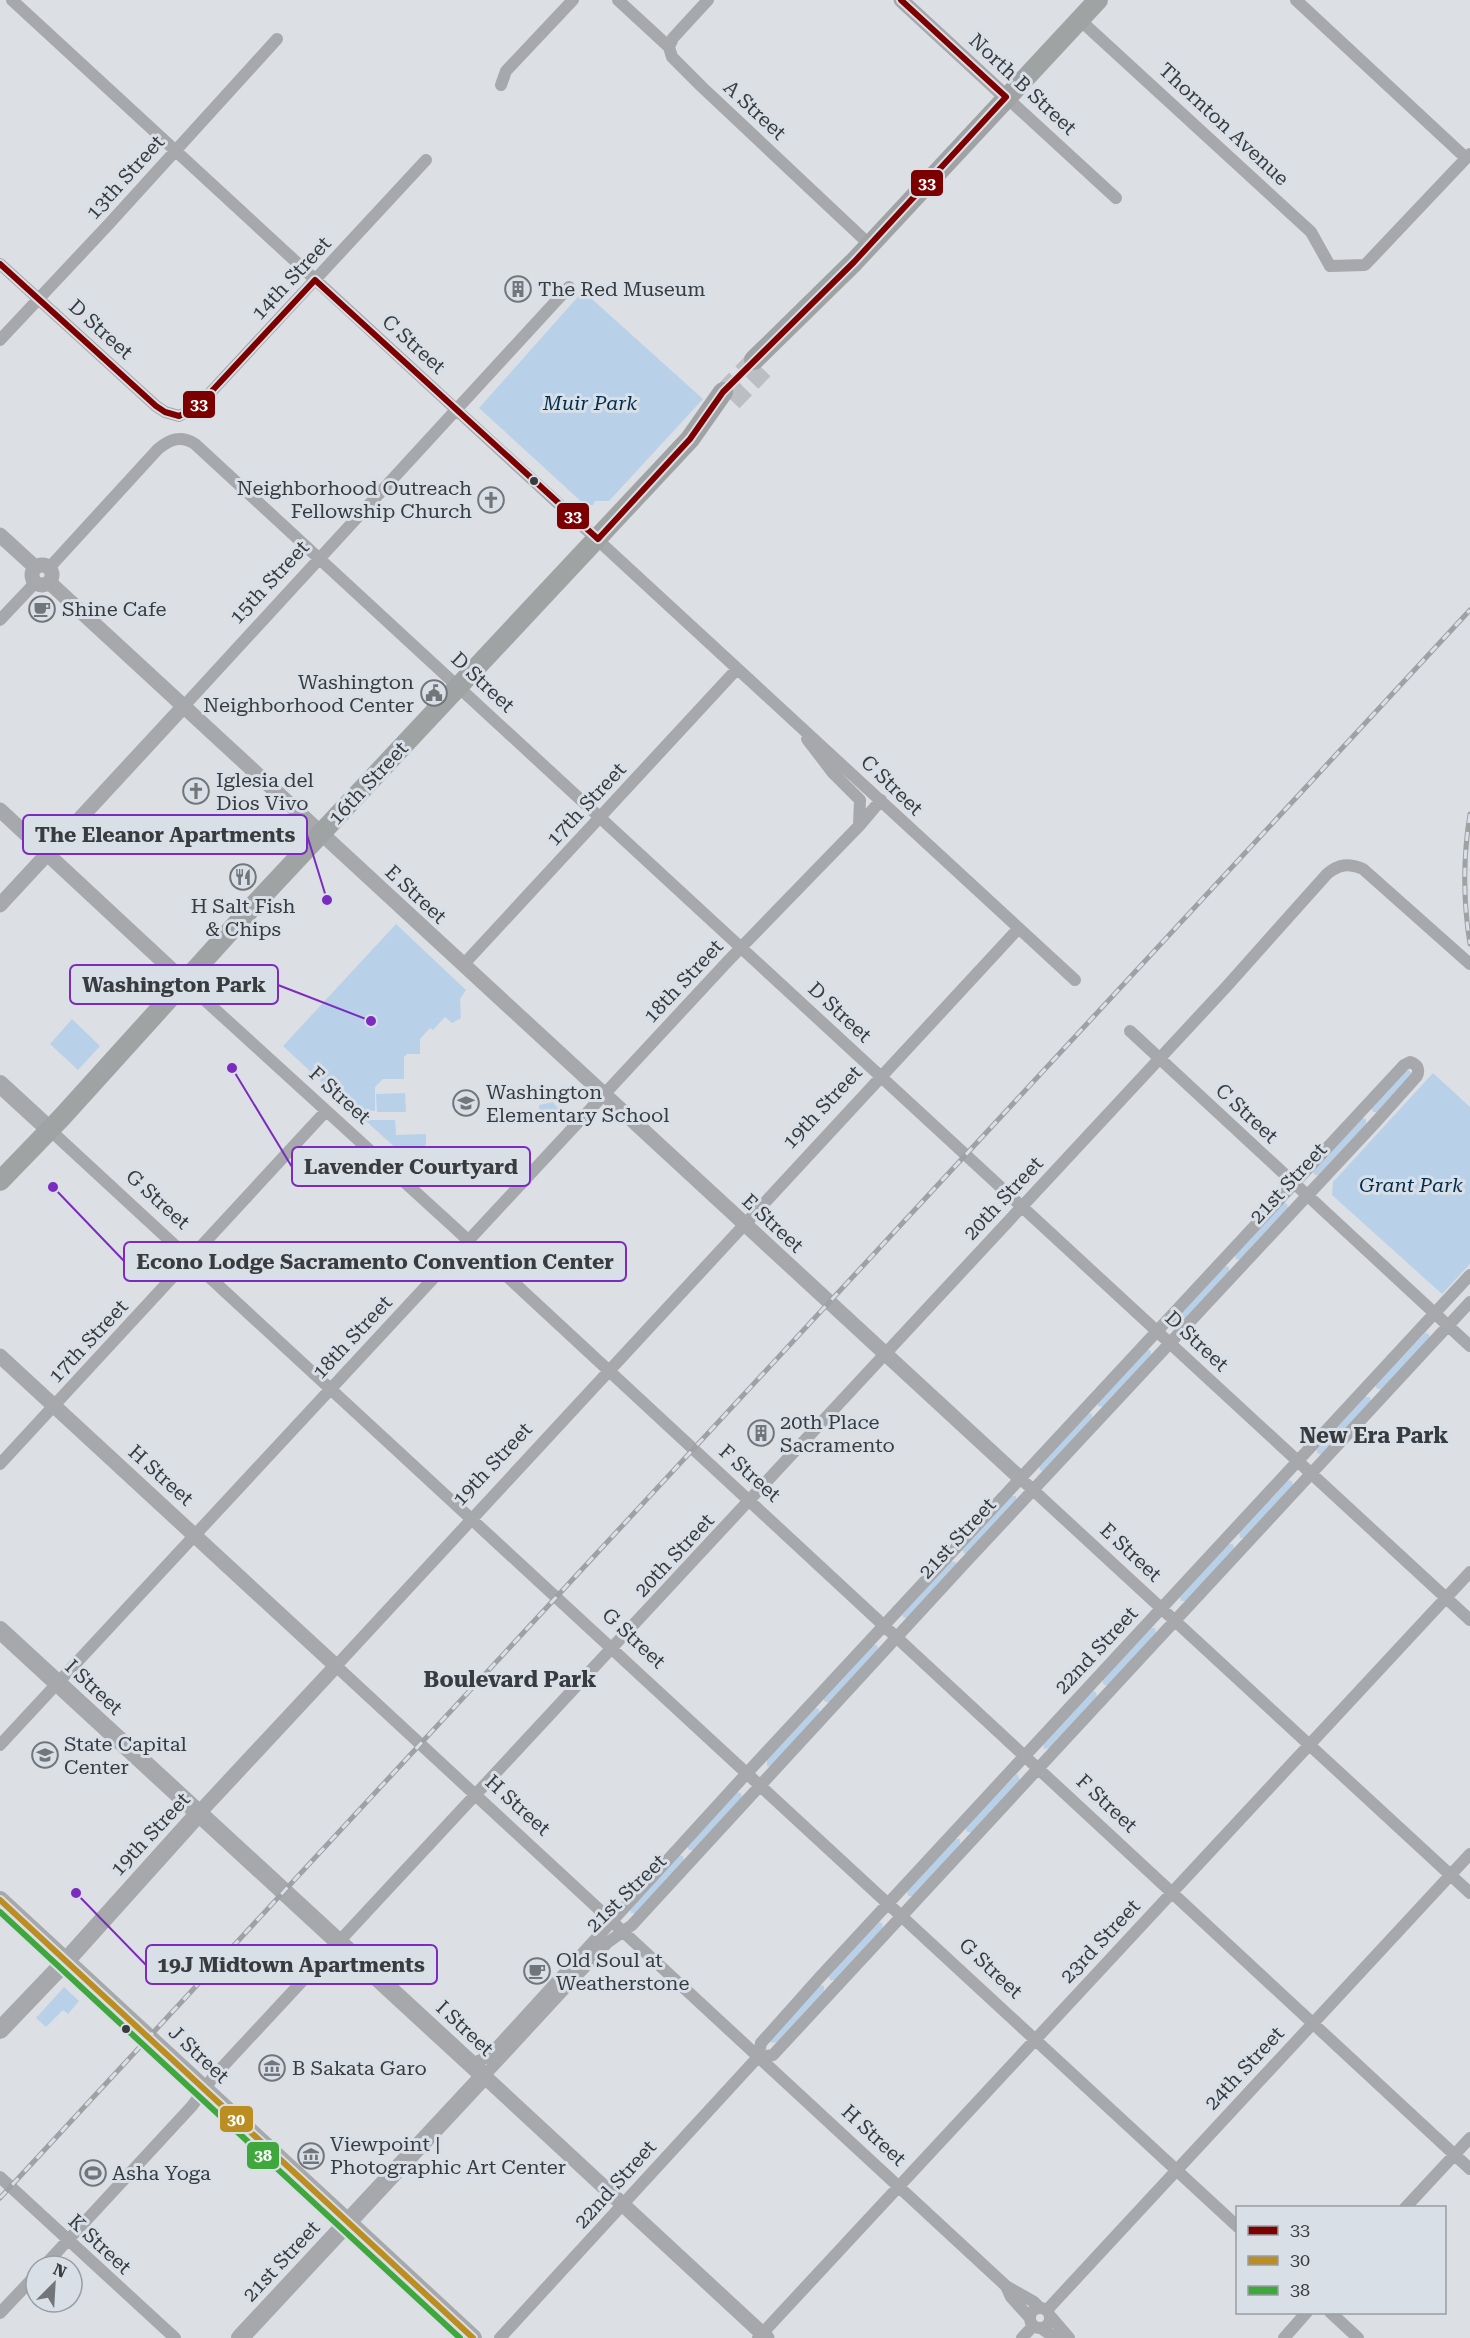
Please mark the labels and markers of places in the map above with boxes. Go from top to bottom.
building icon: The Red Museum [503,274,533,304]
place label: The Red Museum [538,277,705,301]
unlabelled marker [528,475,540,487]
place label: Neighborhood Outreach Fellowship Church [237,476,472,523]
church icon: Neighborhood Outreach Fellowship Church [476,485,506,515]
cafe icon: Shine Cafe [27,594,57,624]
place label: Shine Cafe [62,597,167,621]
place label: Washington Neighborhood Center [203,670,414,717]
public building icon: Washington Neighborhood Center [419,678,449,708]
place label: Iglesia del Dios Vivo [216,768,314,815]
church icon: Iglesia del Dios Vivo [181,776,211,806]
callout: The Eleanor Apartments [23,815,307,854]
restaurant icon: H Salt Fish & Chips [228,862,258,892]
place label: H Salt Fish & Chips [191,894,295,941]
callout: Washington Park [70,965,278,1004]
place label: Washington Elementary School [486,1080,669,1127]
school or university icon: Washington Elementary School [451,1088,481,1118]
callout: Lavender Courtyard [292,1147,530,1186]
callout: Econo Lodge Sacramento Convention Center [124,1242,626,1281]
place label: 20th Place Sacramento [780,1410,895,1457]
building icon: 20th Place Sacramento [746,1418,776,1448]
place label: State Capital Center [64,1732,187,1779]
school or university icon: State Capital Center [30,1740,60,1770]
callout: 19J Midtown Apartments [146,1945,437,1984]
place label: Old Soul at Weatherstone [556,1948,689,1995]
cafe icon: Old Soul at Weatherstone [522,1956,552,1986]
unlabelled marker [120,2023,132,2035]
museum icon: B Sakata Garo [257,2053,287,2083]
place label: B Sakata Garo [292,2056,427,2080]
place label: Viewpoint | Photographic Art Center [330,2132,566,2179]
museum icon: Viewpoint | Photographic Art Center [296,2141,326,2171]
sports icon: Asha Yoga [78,2158,108,2188]
place label: Asha Yoga [112,2161,211,2185]

